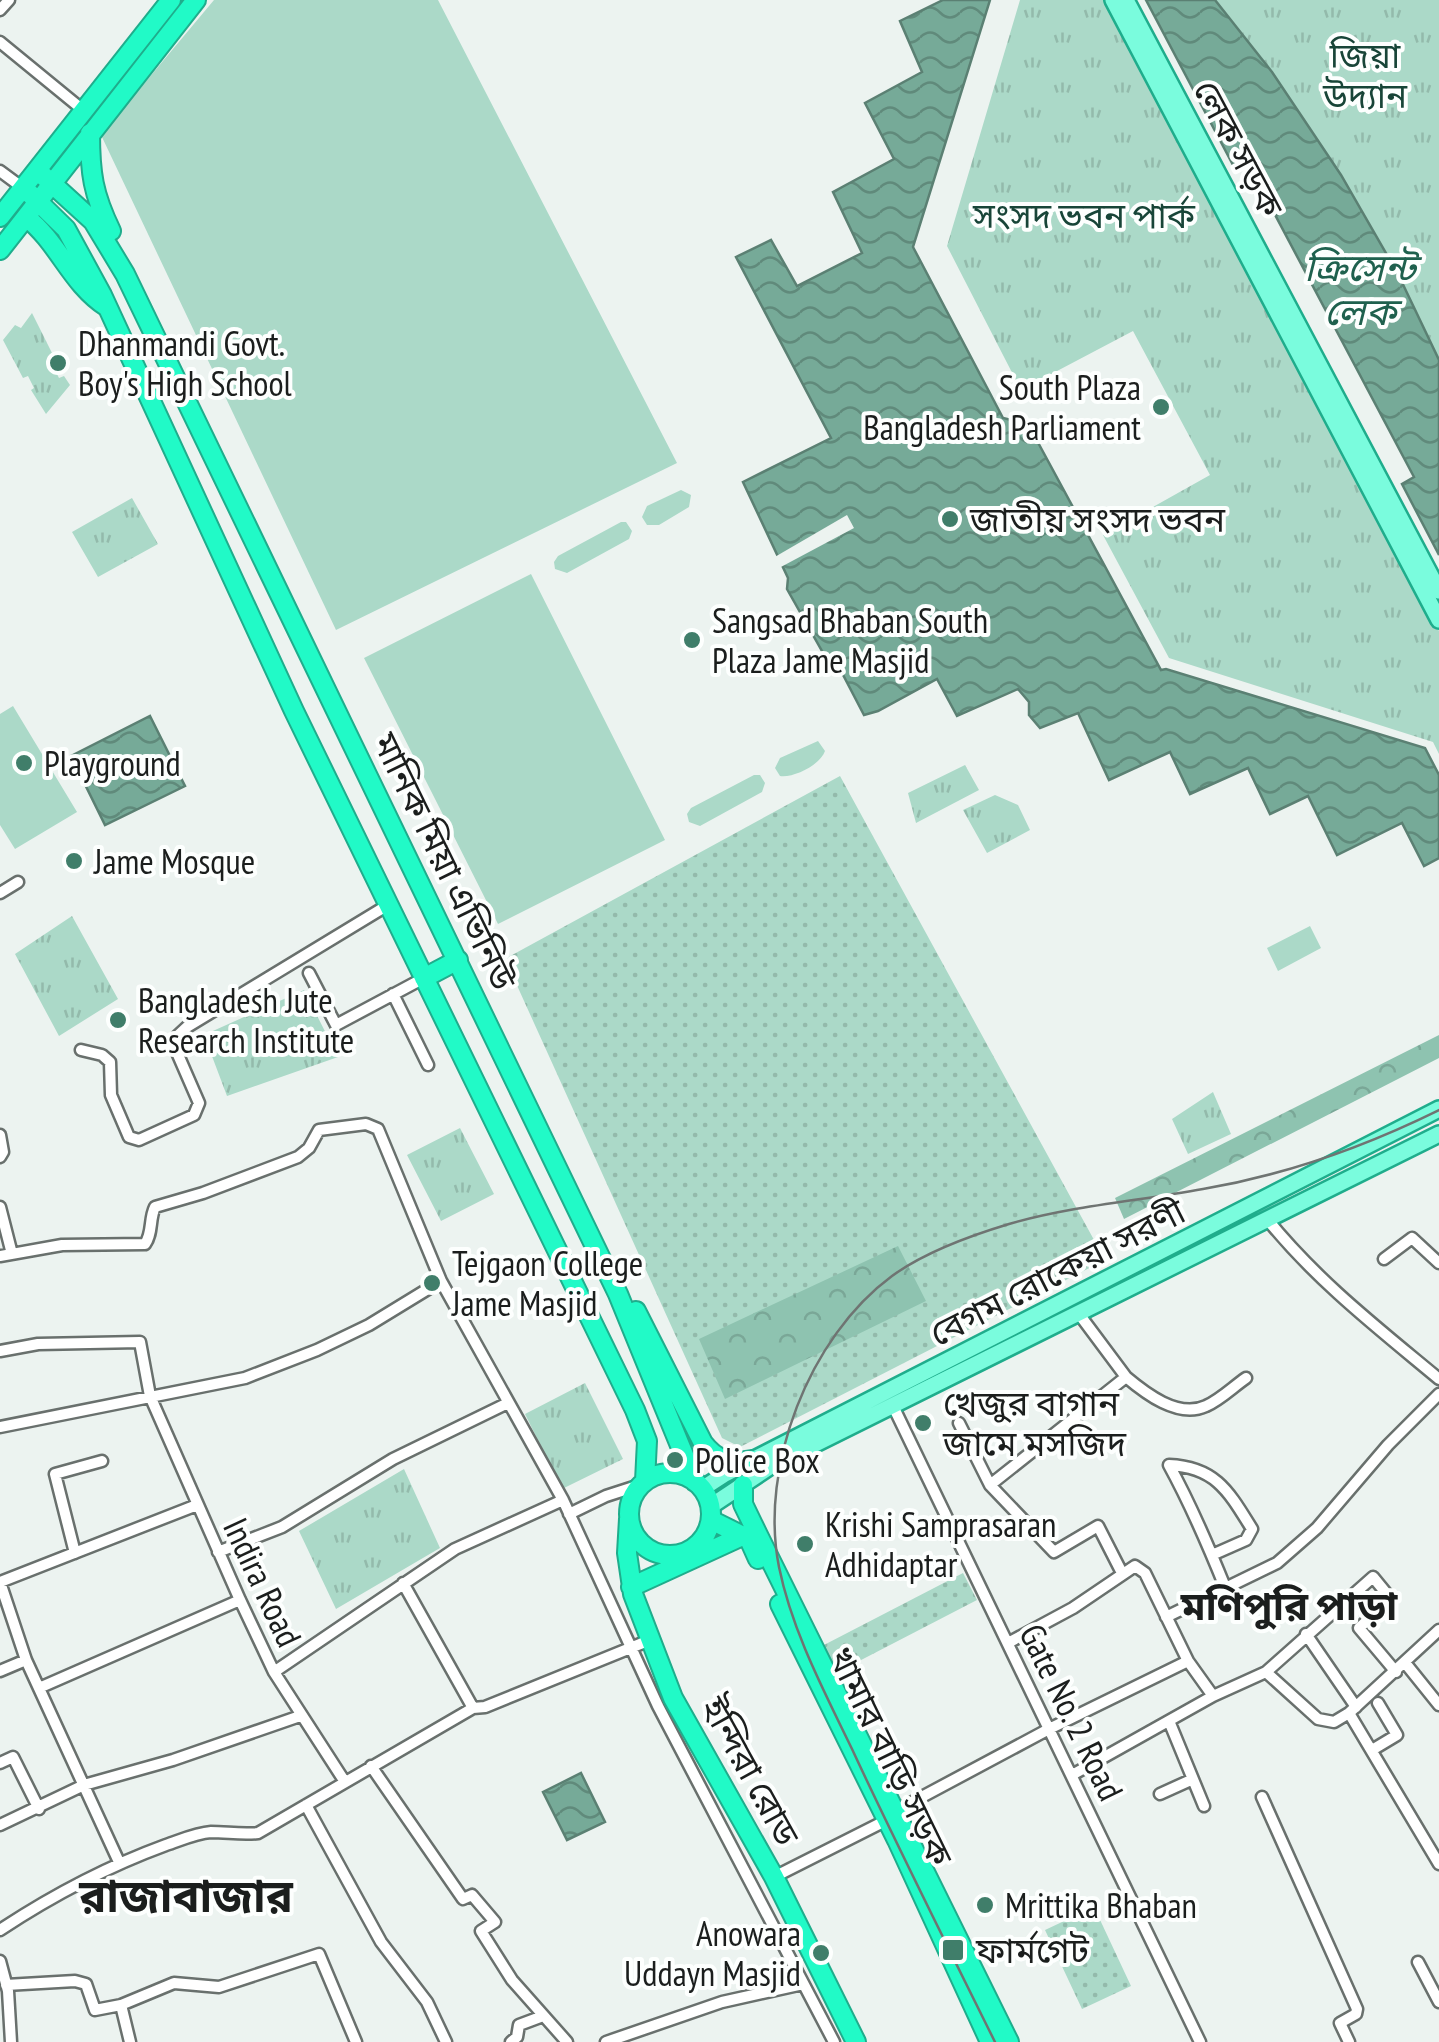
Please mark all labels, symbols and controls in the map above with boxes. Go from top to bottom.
park label: জিয়া উদ্যান [1322,32,1408,118]
street label: লেক সড়ক [1184,71,1295,225]
park label: সংসদ ভবন পার্ক [972,192,1196,238]
water label: ক্রিসেন্ট লেক [1304,242,1422,335]
place label: Dhanmandi Govt. Boy's High School [78,320,292,406]
marker: Dhanmandi Govt. Boy's High School [47,352,69,374]
place label: South Plaza Bangladesh Parliament [863,364,1141,450]
marker: South Plaza Bangladesh Parliament [1150,396,1172,418]
place label: জাতীয় সংসদ ভবন [969,496,1226,542]
marker: জাতীয় সংসদ ভবন [939,508,961,530]
place label: Sangsad Bhaban South Plaza Jame Masjid [712,597,988,683]
marker: Sangsad Bhaban South Plaza Jame Masjid [681,629,703,651]
street label: মানিক মিয়া এভিনিউ [362,724,528,998]
place label: Playground [44,740,181,786]
marker: Playground [13,752,35,774]
place label: Jame Mosque [93,838,255,884]
marker: Jame Mosque [63,850,85,872]
place label: Bangladesh Jute Research Institute [138,977,354,1063]
marker: Bangladesh Jute Research Institute [107,1009,129,1031]
street label: বেগম রোকেয়া সরণী [921,1187,1193,1356]
place label: Tejgaon College Jame Masjid [451,1240,643,1326]
marker: Tejgaon College Jame Masjid [421,1272,443,1294]
place label: খেজুর বাগান জামে মসজিদ [942,1380,1127,1466]
marker: খেজুর বাগান জামে মসজিদ [912,1412,934,1434]
place label: Police Box [695,1437,820,1483]
marker: Police Box [664,1449,686,1471]
place label: Krishi Samprasaran Adhidaptar [825,1501,1056,1587]
street label: Indira Road [213,1510,313,1654]
marker: Krishi Samprasaran Adhidaptar [794,1533,816,1555]
district label: মণিপুরি পাড়া [1180,1579,1398,1631]
street label: Gate No. 2 Road [1010,1616,1134,1808]
street label: খামার বাড়ি সড়ক [818,1639,964,1874]
street label: ইন্দিরা রোড [691,1688,811,1854]
district label: রাজাবাজার [78,1866,294,1924]
place label: Mrittika Bhaban [1005,1882,1197,1928]
marker: Mrittika Bhaban [974,1894,996,1916]
place label: Anowara Uddayn Masjid [624,1910,801,1996]
place label: ফার্মগেট [975,1927,1090,1973]
marker: ফার্মগেট [940,1937,966,1963]
marker: Anowara Uddayn Masjid [810,1942,832,1964]

